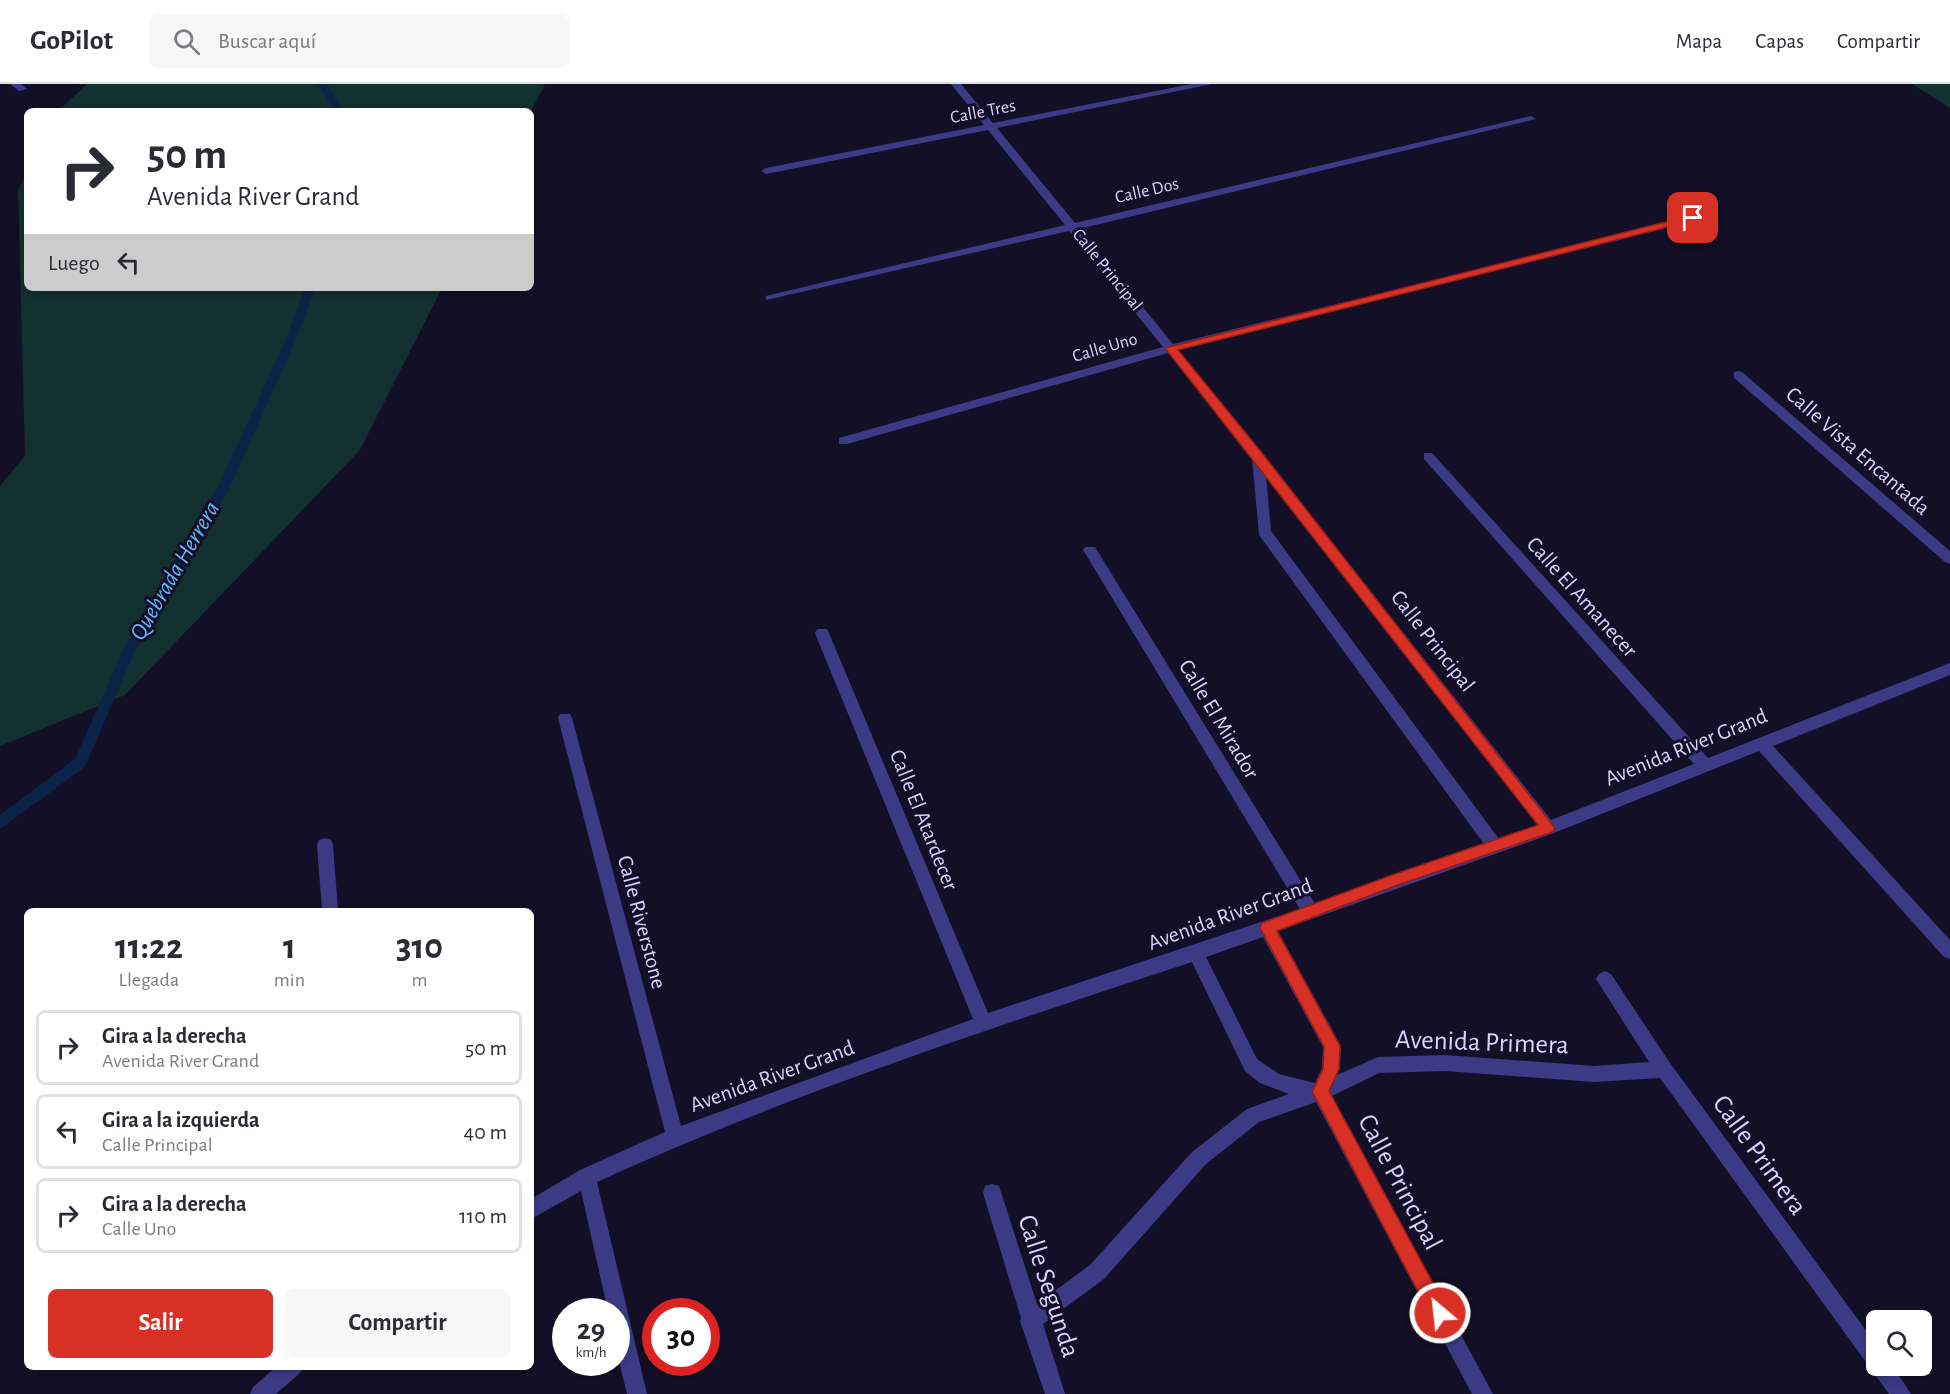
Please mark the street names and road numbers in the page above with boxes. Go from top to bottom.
street label: Calle Tres [949,97,1017,127]
street label: Calle Dos [1113,175,1181,207]
street label: Calle Principal [1069,226,1145,314]
street label: Calle Uno [1070,330,1140,366]
street label: Calle Vista Encantada [1782,383,1934,519]
street label: Calle El Amanecer [1523,533,1641,661]
street label: Calle Principal [1387,586,1479,696]
street label: Calle El Mirador [1175,656,1263,782]
street label: Avenida River Grand [1602,704,1770,790]
street label: Calle El Atardecer [886,747,962,893]
street label: Calle Riverstone [614,853,670,991]
street label: Avenida River Grand [1145,874,1315,954]
street label: Avenida Primera [1395,1025,1569,1059]
street label: Avenida River Grand [687,1036,857,1116]
street label: Calle Primera [1708,1090,1812,1220]
street label: Calle Principal [1353,1110,1447,1254]
street label: Calle Segunda [1013,1211,1085,1361]

